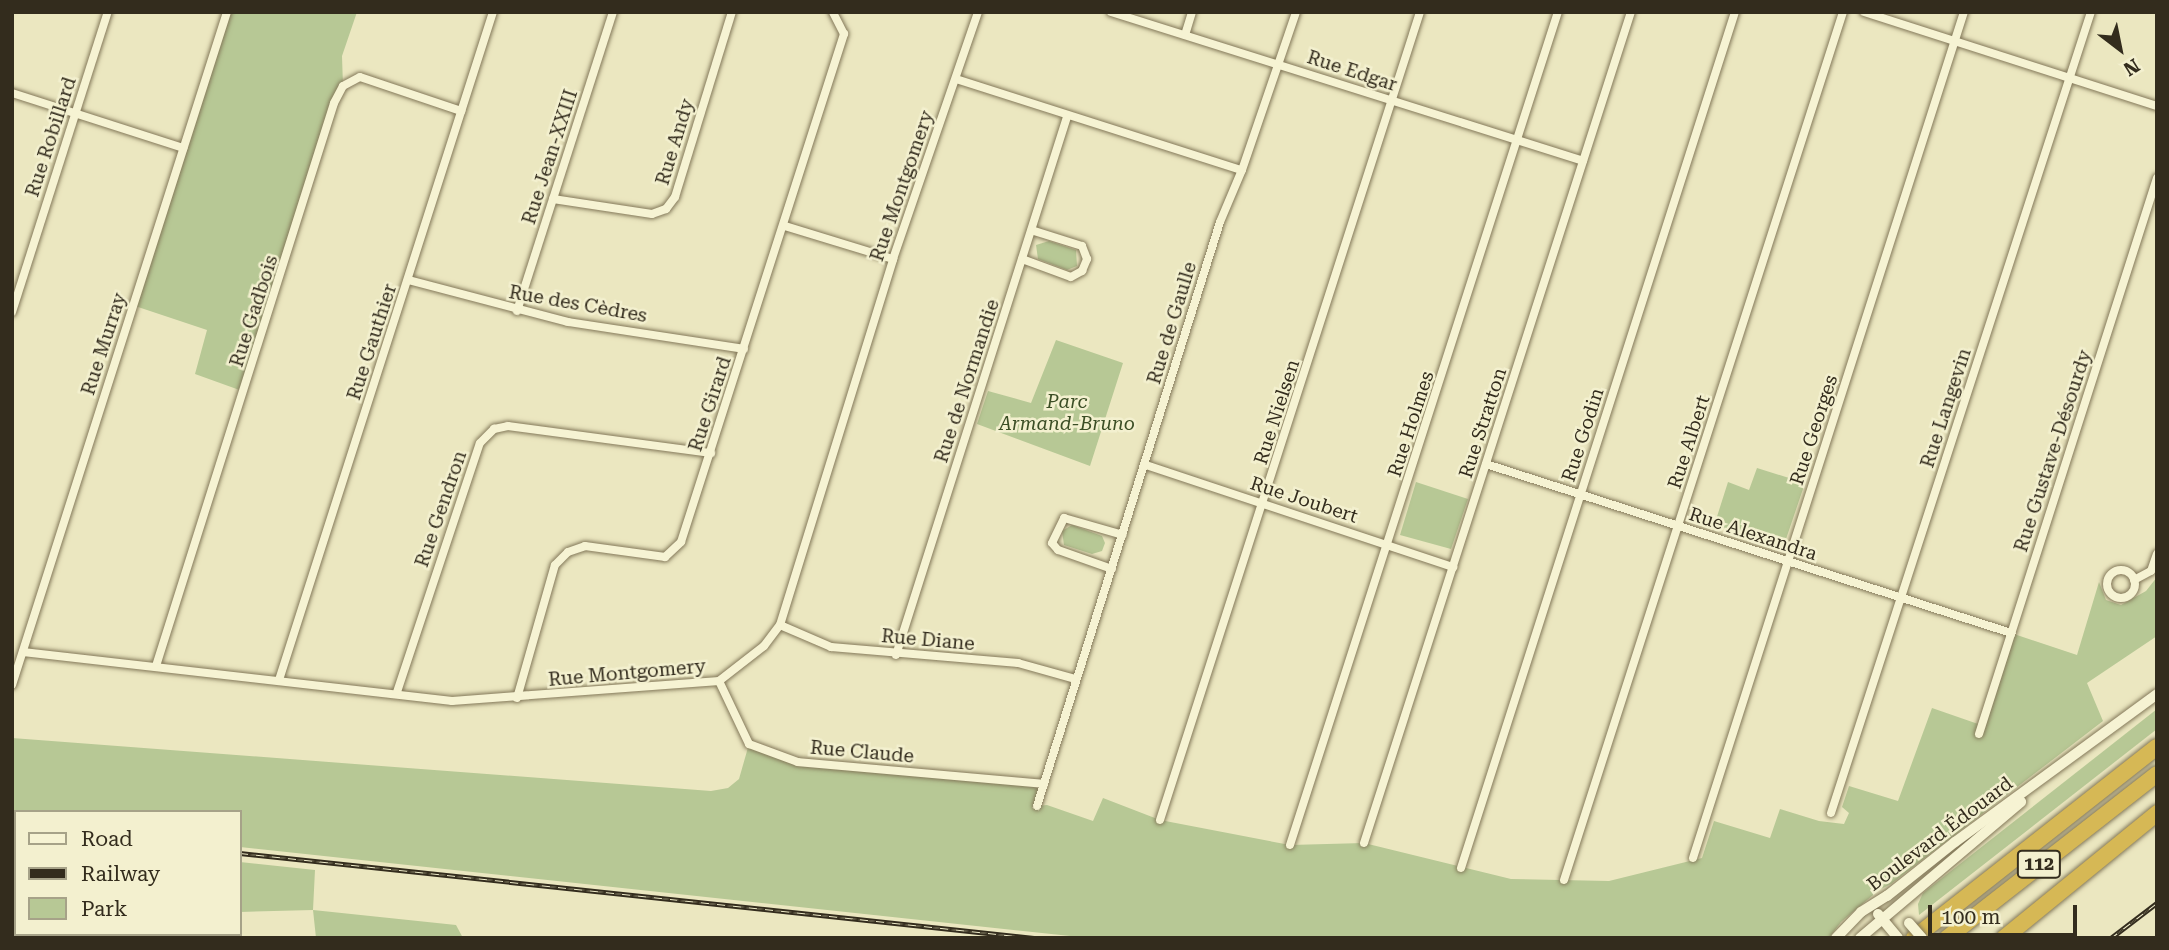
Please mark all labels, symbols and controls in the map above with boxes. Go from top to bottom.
north arrow [2085,14,2155,84]
street label: Rue Edgar [1304,46,1400,96]
text: N [2119,54,2144,81]
street label: Rue Robillard [21,74,81,200]
street label: Rue Jean-XXIII [517,87,583,227]
street label: Rue Andy [651,96,699,188]
street label: Rue Montgomery [866,108,938,264]
street label: Rue Gadbois [225,252,283,370]
street label: Rue de Gaulle [1143,259,1201,387]
street label: Rue Gauthier [343,281,401,403]
street label: Rue des Cèdres [507,281,649,327]
street label: Rue Murray [77,290,131,398]
street label: Rue de Normandie [930,296,1004,466]
street label: Rue Langevin [1916,345,1976,471]
street label: Rue Gustave-Désourdy [2010,347,2096,555]
street label: Rue Girard [684,354,736,454]
street label: Rue Nielsen [1249,357,1305,467]
street label: Rue Stratton [1454,365,1512,481]
street label: Rue Holmes [1383,368,1439,480]
street label: Rue Georges [1785,372,1843,488]
street label: Rue Godin [1557,385,1609,485]
park label: Parc Armand-Bruno [999,391,1135,435]
street label: Rue Albert [1663,392,1715,492]
street label: Rue Gendron [410,448,472,570]
street label: Rue Joubert [1247,472,1361,528]
street label: Rue Alexandra [1686,503,1820,565]
street label: Rue Diane [880,625,976,655]
street label: Rue Montgomery [547,655,707,691]
street label: Rue Claude [809,736,915,768]
street label: Boulevard Édouard [1863,772,2017,896]
legend [14,810,242,936]
text: Road [81,827,133,851]
road number: 112 [2016,850,2062,878]
text: Railway [81,862,160,886]
scale bar [1931,890,2080,934]
text: Park [81,897,127,921]
text: 100 m [1941,905,2001,929]

